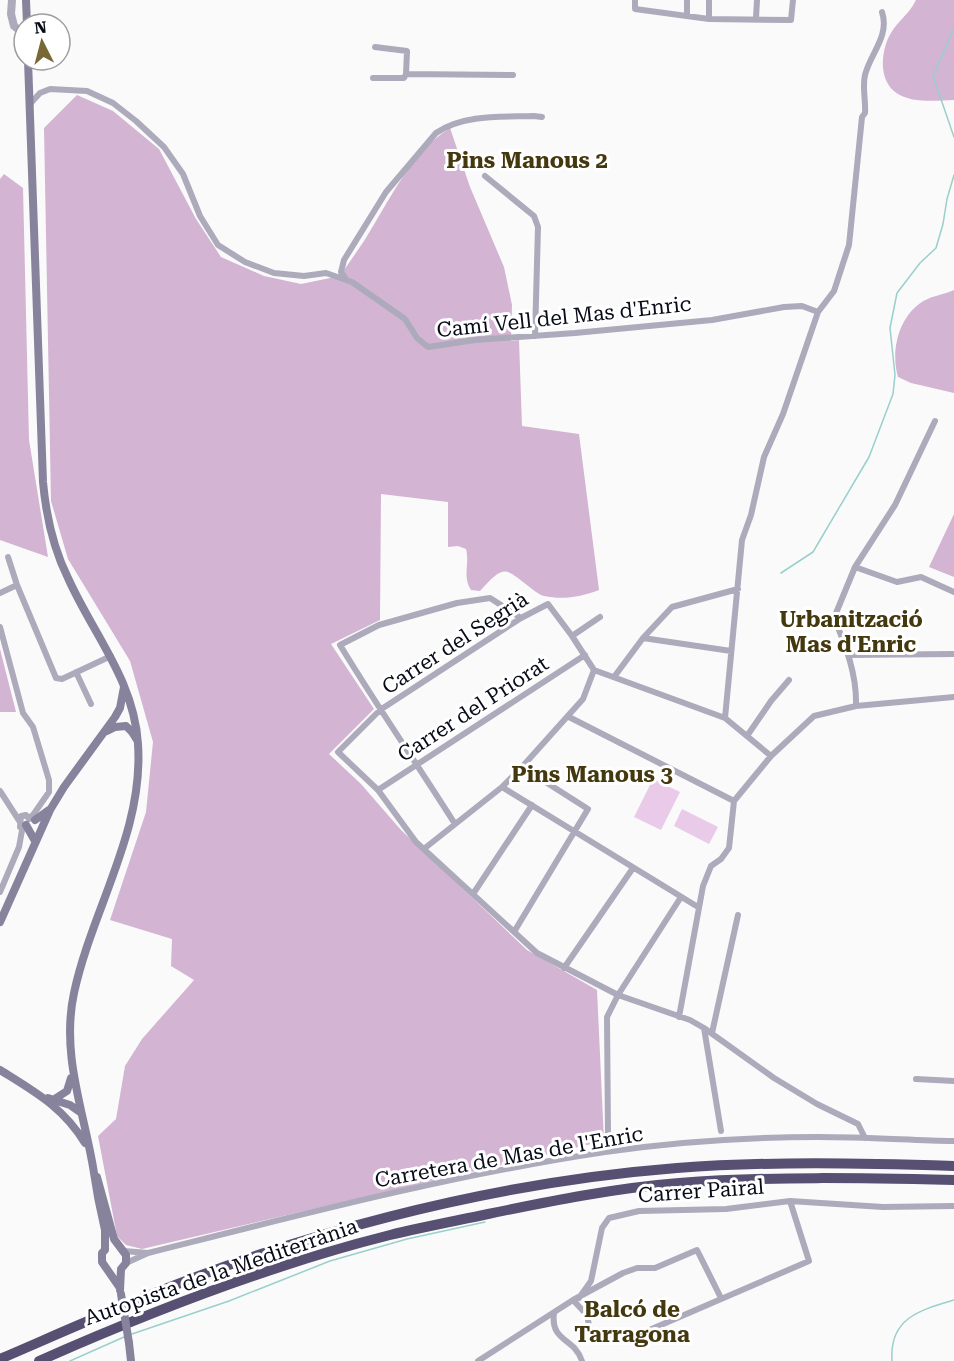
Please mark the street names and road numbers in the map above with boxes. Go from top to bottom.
street label: Camí Vell del Mas d'Enric [435,292,693,342]
street label: Carrer del Segrià [378,587,533,699]
street label: Carrer del Priorat [393,651,553,767]
street label: Carretera de Mas de l'Enric [373,1122,645,1192]
street label: Carrer Pairal [637,1175,765,1207]
street label: Autopista de la Mediterrània [81,1214,361,1330]

